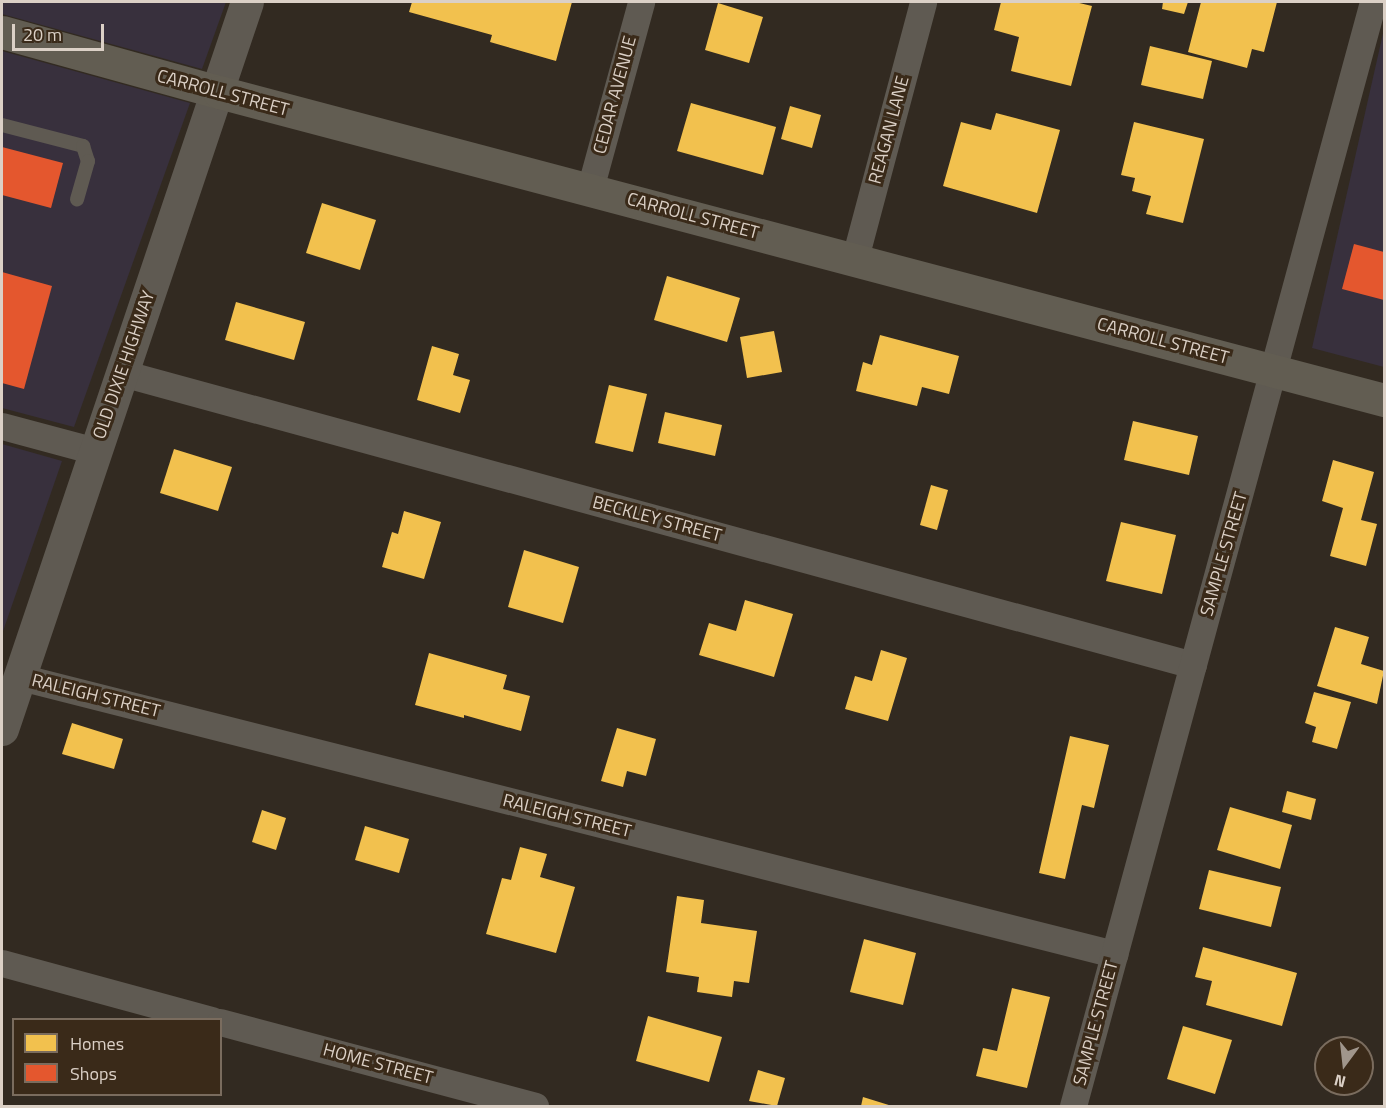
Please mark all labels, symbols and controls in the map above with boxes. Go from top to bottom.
scale bar [15,12,106,50]
text: 20 m [23,21,62,48]
street label: CEDAR AVENUE [589,34,641,156]
street label: CARROLL STREET [155,65,291,121]
street label: REAGAN LANE [864,74,914,186]
street label: CARROLL STREET [625,188,761,244]
street label: OLD DIXIE HIGHWAY [88,288,160,442]
street label: CARROLL STREET [1095,313,1231,369]
street label: SAMPLE STREET [1196,489,1252,619]
street label: BECKLEY STREET [590,491,724,547]
street label: RALEIGH STREET [30,670,162,722]
street label: RALEIGH STREET [501,790,633,842]
street label: SAMPLE STREET [1069,958,1123,1088]
legend [12,1018,222,1096]
text: Homes [70,1030,124,1057]
north arrow [1314,1036,1374,1096]
street label: HOME STREET [321,1039,435,1089]
text: Shops [70,1060,117,1087]
text: N [1331,1068,1348,1094]

